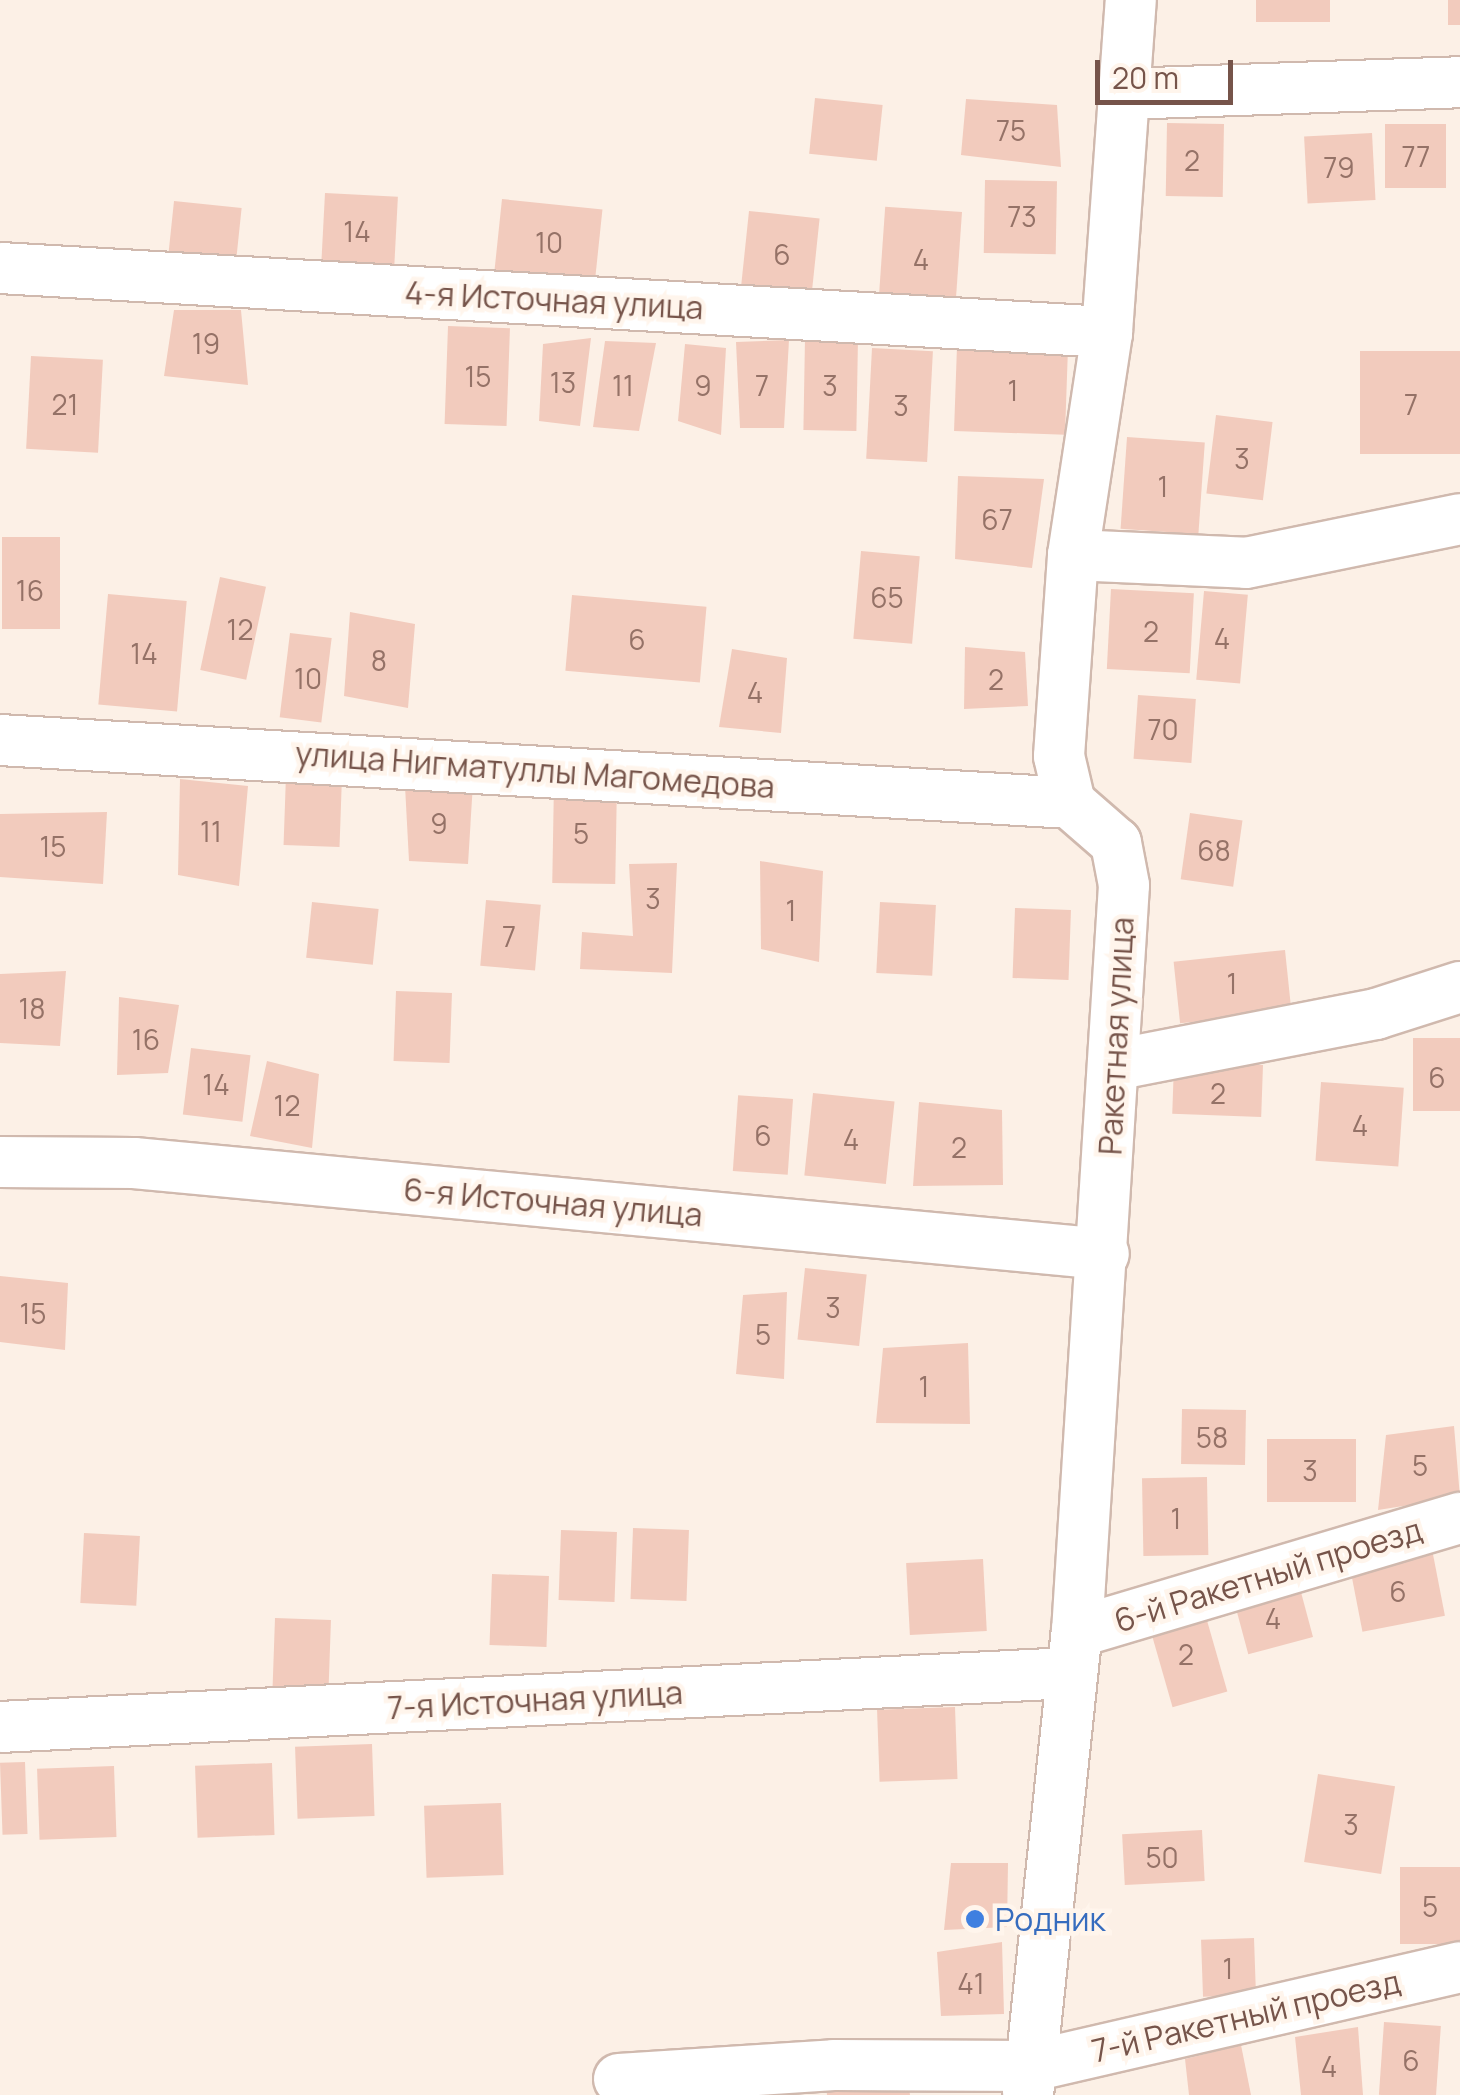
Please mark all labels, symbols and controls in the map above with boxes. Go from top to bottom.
scale bar [1100,40,1238,102]
text: 20 m [1112,57,1179,98]
house number: 75 [996,113,1026,147]
house number: 77 [1402,139,1430,173]
house number: 2 [1184,143,1200,177]
house number: 79 [1323,150,1355,184]
house number: 73 [1007,199,1037,233]
house number: 14 [343,214,371,248]
house number: 10 [535,225,563,259]
house number: 6 [773,237,791,271]
house number: 4 [913,242,929,276]
street label: 4-я Источная улица [404,273,704,327]
house number: 19 [192,326,220,360]
house number: 15 [464,359,492,393]
house number: 13 [550,365,576,399]
house number: 11 [612,368,634,402]
house number: 9 [694,368,712,402]
house number: 7 [755,368,769,402]
house number: 3 [822,368,838,402]
house number: 1 [1008,373,1018,407]
house number: 21 [52,387,78,421]
house number: 7 [1404,387,1418,421]
house number: 3 [893,388,909,422]
house number: 3 [1234,441,1250,475]
house number: 1 [1158,469,1168,503]
house number: 67 [981,502,1013,536]
house number: 16 [16,573,44,607]
house number: 65 [870,580,904,614]
house number: 12 [227,612,253,646]
house number: 2 [1143,614,1159,648]
house number: 4 [1214,621,1230,655]
house number: 6 [628,622,646,656]
house number: 14 [130,636,158,670]
house number: 8 [371,643,387,677]
house number: 10 [294,661,322,695]
house number: 2 [988,662,1004,696]
house number: 4 [747,675,763,709]
house number: 70 [1147,712,1179,746]
street label: улица Нигматуллы Магомедова [294,734,776,806]
house number: 9 [430,806,448,840]
house number: 11 [200,814,222,848]
house number: 5 [573,816,589,850]
house number: 15 [39,829,67,863]
house number: 68 [1197,833,1231,867]
house number: 3 [645,881,661,915]
house number: 1 [786,893,796,927]
street label: Ракетная улица [1091,916,1141,1156]
house number: 7 [502,919,516,953]
house number: 1 [1227,966,1237,1000]
house number: 18 [18,991,46,1025]
house number: 16 [132,1022,160,1056]
house number: 6 [1428,1060,1446,1094]
house number: 14 [202,1067,230,1101]
house number: 2 [1210,1076,1226,1110]
house number: 12 [274,1088,300,1122]
house number: 4 [1352,1108,1368,1142]
house number: 6 [754,1118,772,1152]
house number: 4 [843,1122,859,1156]
house number: 2 [951,1130,967,1164]
street label: 6-я Источная улица [402,1170,704,1234]
house number: 3 [825,1290,841,1324]
house number: 15 [19,1296,47,1330]
house number: 5 [755,1317,771,1351]
house number: 1 [919,1369,929,1403]
house number: 58 [1196,1420,1228,1454]
house number: 5 [1412,1448,1428,1482]
house number: 3 [1302,1453,1318,1487]
house number: 1 [1171,1501,1181,1535]
street label: 6-й Ракетный проезд [1110,1510,1426,1640]
house number: 6 [1389,1574,1407,1608]
house number: 4 [1265,1601,1281,1635]
house number: 2 [1178,1637,1194,1671]
street label: 7-я Источная улица [386,1673,684,1727]
house number: 3 [1343,1807,1359,1841]
house number: 50 [1145,1840,1179,1874]
house number: 5 [1422,1889,1438,1923]
place label: Родник [995,1900,1105,1938]
marker: Родник [964,1908,986,1930]
house number: 1 [1223,1951,1233,1985]
street label: 7-й Ракетный проезд [1088,1962,1404,2070]
house number: 41 [957,1966,985,2000]
house number: 6 [1402,2043,1420,2077]
house number: 4 [1321,2049,1337,2083]

